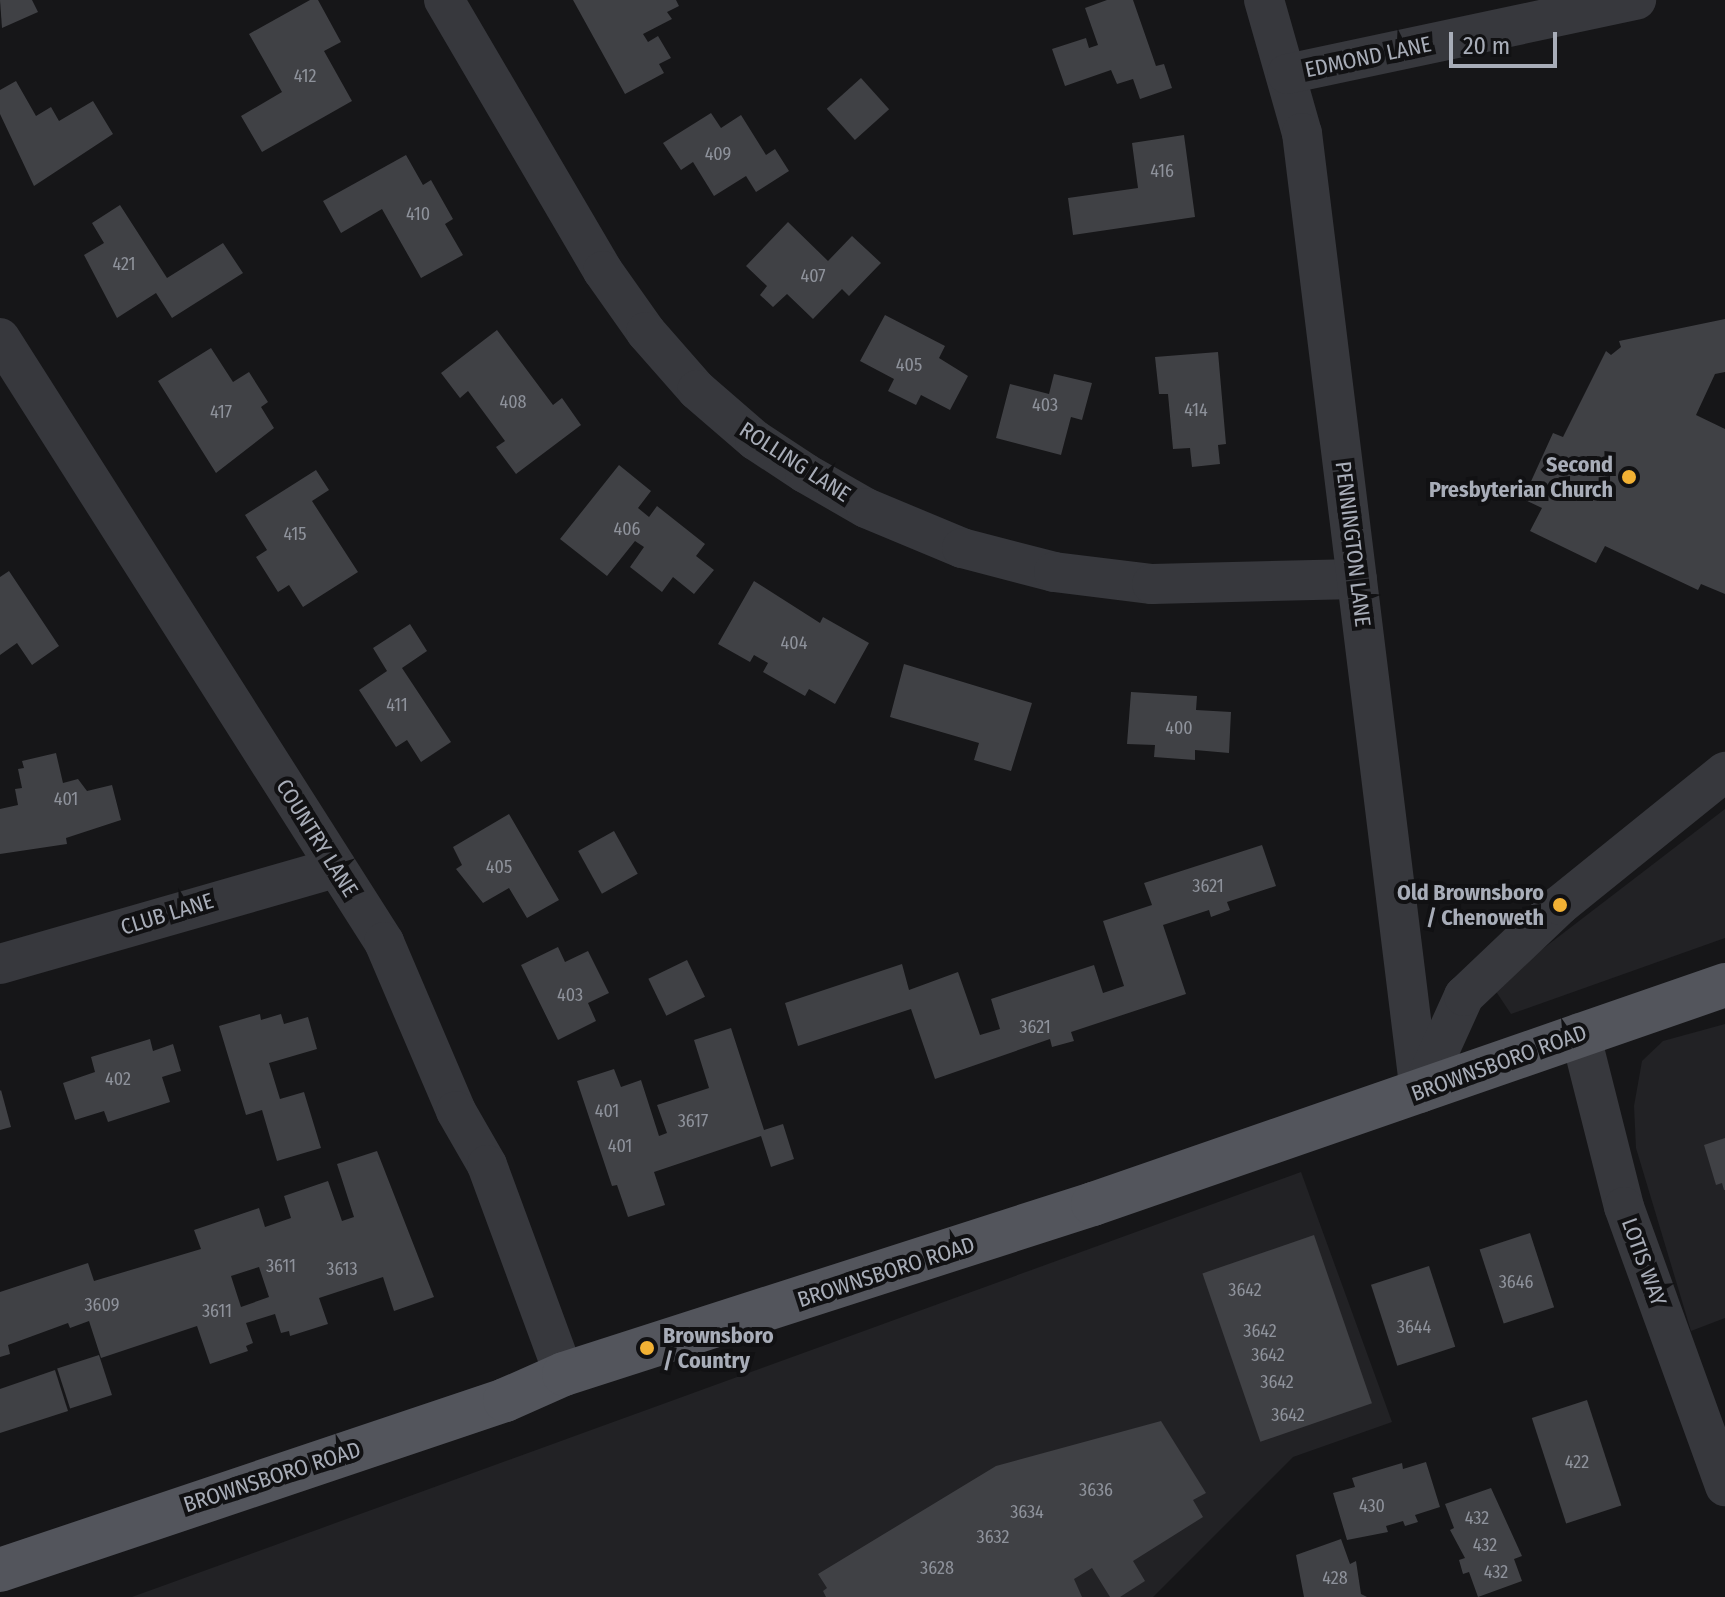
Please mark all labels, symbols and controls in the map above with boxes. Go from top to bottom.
scale bar [1453,16,1561,66]
street label: EDMOND LANE [1302,31,1434,83]
text: 20 m [1463,32,1510,60]
house number: 412 [294,65,316,87]
house number: 409 [705,143,731,165]
house number: 416 [1150,160,1174,182]
house number: 410 [406,203,430,225]
house number: 421 [112,253,136,275]
house number: 407 [800,265,826,287]
house number: 405 [896,354,922,376]
house number: 408 [499,391,527,413]
house number: 403 [1032,394,1058,416]
house number: 414 [1184,399,1208,421]
house number: 417 [210,401,232,423]
street label: ROLLING LANE [735,416,855,508]
place label: Second Presbyterian Church [1429,451,1613,502]
street label: PENNINGTON LANE [1330,460,1376,628]
marker: Second Presbyterian Church [1620,468,1638,486]
house number: 406 [613,518,641,540]
house number: 415 [283,523,307,545]
house number: 404 [781,632,807,654]
house number: 411 [386,694,408,716]
house number: 400 [1165,717,1193,739]
street label: COUNTRY LANE [270,774,364,902]
house number: 401 [54,788,78,810]
house number: 405 [486,856,512,878]
house number: 3621 [1192,875,1224,897]
place label: Old Brownsboro / Chenoweth [1397,879,1544,930]
street label: CLUB LANE [117,887,217,941]
marker: Old Brownsboro / Chenoweth [1551,896,1569,914]
house number: 403 [557,984,583,1006]
house number: 3621 [1019,1016,1051,1038]
street label: BROWNSBORO ROAD [1408,1019,1590,1107]
house number: 402 [105,1068,131,1090]
house number: 401 [595,1100,619,1122]
house number: 3617 [678,1110,708,1132]
house number: 401 [608,1135,632,1157]
street label: LOTIS WAY [1616,1214,1672,1310]
street label: BROWNSBORO ROAD [794,1231,978,1313]
house number: 3611 [266,1255,296,1277]
house number: 3613 [326,1258,358,1280]
house number: 3646 [1499,1271,1533,1293]
house number: 3642 [1228,1279,1262,1301]
house number: 3609 [84,1294,120,1316]
house number: 3611 [202,1300,232,1322]
house number: 3644 [1397,1316,1431,1338]
house number: 3642 [1243,1320,1277,1342]
place label: Brownsboro / Country [663,1322,774,1374]
marker: Brownsboro / Country [638,1339,656,1357]
house number: 3642 [1251,1344,1285,1366]
house number: 3642 [1260,1371,1294,1393]
house number: 3642 [1271,1404,1305,1426]
street label: BROWNSBORO ROAD [180,1436,364,1518]
house number: 422 [1565,1451,1589,1473]
house number: 3636 [1079,1479,1113,1501]
house number: 430 [1359,1495,1385,1517]
house number: 3634 [1010,1501,1044,1523]
house number: 432 [1465,1507,1489,1529]
house number: 3632 [977,1526,1009,1548]
house number: 432 [1473,1534,1497,1556]
house number: 3628 [920,1557,954,1579]
house number: 432 [1484,1561,1508,1583]
house number: 428 [1322,1567,1348,1589]

